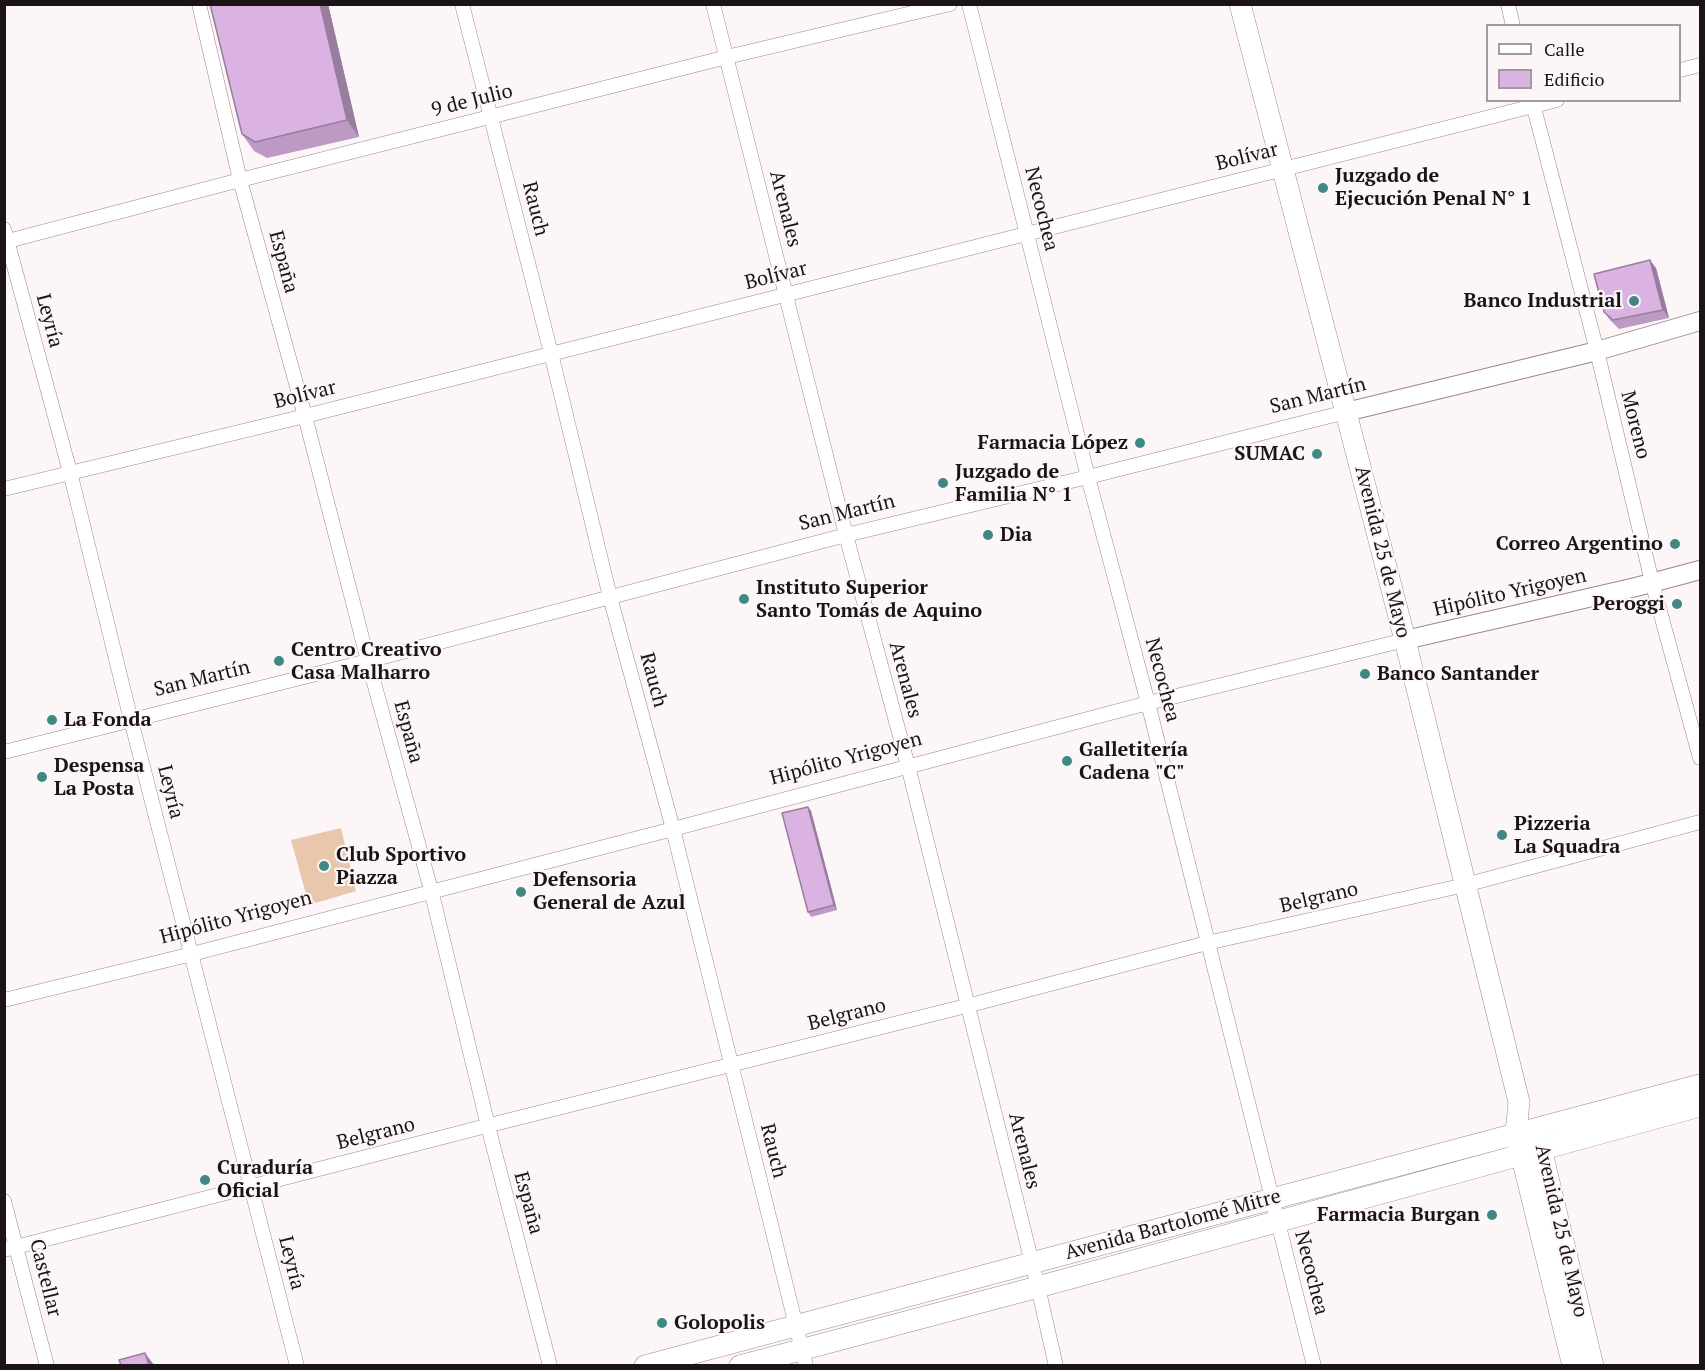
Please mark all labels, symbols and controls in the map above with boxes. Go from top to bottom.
legend [1486,24,1681,102]
text: Calle [1544,37,1585,61]
text: Edificio [1544,67,1604,91]
street label: 9 de Julio [429,79,515,123]
street label: Bolívar [1213,138,1281,176]
street label: Necochea [1019,164,1063,254]
place label: Juzgado de Ejecución Penal N° 1 [1335,164,1532,211]
street label: Arenales [764,168,806,250]
street label: Rauch [517,179,553,239]
marker: Juzgado de Ejecución Penal N° 1 [1316,181,1330,195]
street label: España [263,228,303,296]
street label: Bolívar [742,257,810,295]
place label: Banco Industrial [1464,289,1622,313]
street label: Leyría [30,292,68,350]
marker: Banco Industrial [1627,294,1641,308]
street label: San Martín [1268,373,1368,419]
street label: Bolívar [271,376,339,414]
street label: Moreno [1615,389,1655,461]
place label: Farmacia López [978,431,1128,455]
marker: Farmacia López [1133,436,1147,450]
place label: SUMAC [1234,442,1305,466]
marker: SUMAC [1310,447,1324,461]
place label: Juzgado de Familia N° 1 [955,460,1073,507]
street label: Avenida 25 de Mayo [1349,463,1415,641]
marker: Juzgado de Familia N° 1 [936,476,950,490]
street label: San Martín [797,490,897,536]
place label: Dia [1000,523,1032,547]
marker: Dia [981,528,995,542]
place label: Correo Argentino [1496,532,1663,556]
marker: Correo Argentino [1668,537,1682,551]
street label: Hipólito Yrigoyen [1431,564,1589,622]
place label: Instituto Superior Santo Tomás de Aquino [756,576,982,623]
marker: Instituto Superior Santo Tomás de Aquino [737,592,751,606]
place label: Peroggi [1592,592,1665,616]
marker: Peroggi [1670,597,1684,611]
street label: Necochea [1139,635,1185,725]
place label: Centro Creativo Casa Malharro [291,638,442,685]
street label: Arenales [883,639,927,721]
street label: Rauch [634,650,672,710]
marker: Centro Creativo Casa Malharro [272,654,286,668]
street label: San Martín [152,656,252,702]
place label: Banco Santander [1377,662,1539,686]
marker: Banco Santander [1358,667,1372,681]
street label: España [388,698,428,766]
place label: La Fonda [64,708,152,732]
marker: La Fonda [45,713,59,727]
street label: Hipólito Yrigoyen [767,727,925,791]
place label: Galletitería Cadena "C" [1079,738,1188,785]
place label: Despensa La Posta [54,754,144,801]
marker: Galletitería Cadena "C" [1060,754,1074,768]
street label: Leyría [152,763,188,821]
marker: Despensa La Posta [35,770,49,784]
place label: Pizzeria La Squadra [1514,812,1620,859]
marker: Pizzeria La Squadra [1495,828,1509,842]
place label: Club Sportivo Piazza [336,843,466,890]
marker: Club Sportivo Piazza [317,859,331,873]
place label: Defensoria General de Azul [533,868,685,915]
street label: Belgrano [1278,877,1360,919]
marker: Defensoria General de Azul [514,885,528,899]
street label: Hipólito Yrigoyen [157,886,315,950]
street label: Belgrano [805,994,889,1036]
street label: Arenales [1003,1110,1045,1192]
street label: Belgrano [334,1113,418,1155]
street label: Rauch [755,1121,791,1181]
street label: Avenida 25 de Mayo [1529,1142,1593,1320]
place label: Curaduría Oficial [217,1156,313,1203]
street label: España [508,1169,548,1237]
marker: Curaduría Oficial [198,1173,212,1187]
street label: Avenida Bartolomé Mitre [1063,1185,1283,1265]
place label: Farmacia Burgan [1317,1203,1480,1227]
marker: Farmacia Burgan [1485,1208,1499,1222]
street label: Necochea [1289,1228,1333,1318]
street label: Leyría [273,1234,309,1292]
street label: Castellar [24,1237,66,1319]
place label: Golopolis [674,1311,765,1335]
marker: Golopolis [655,1316,669,1330]

